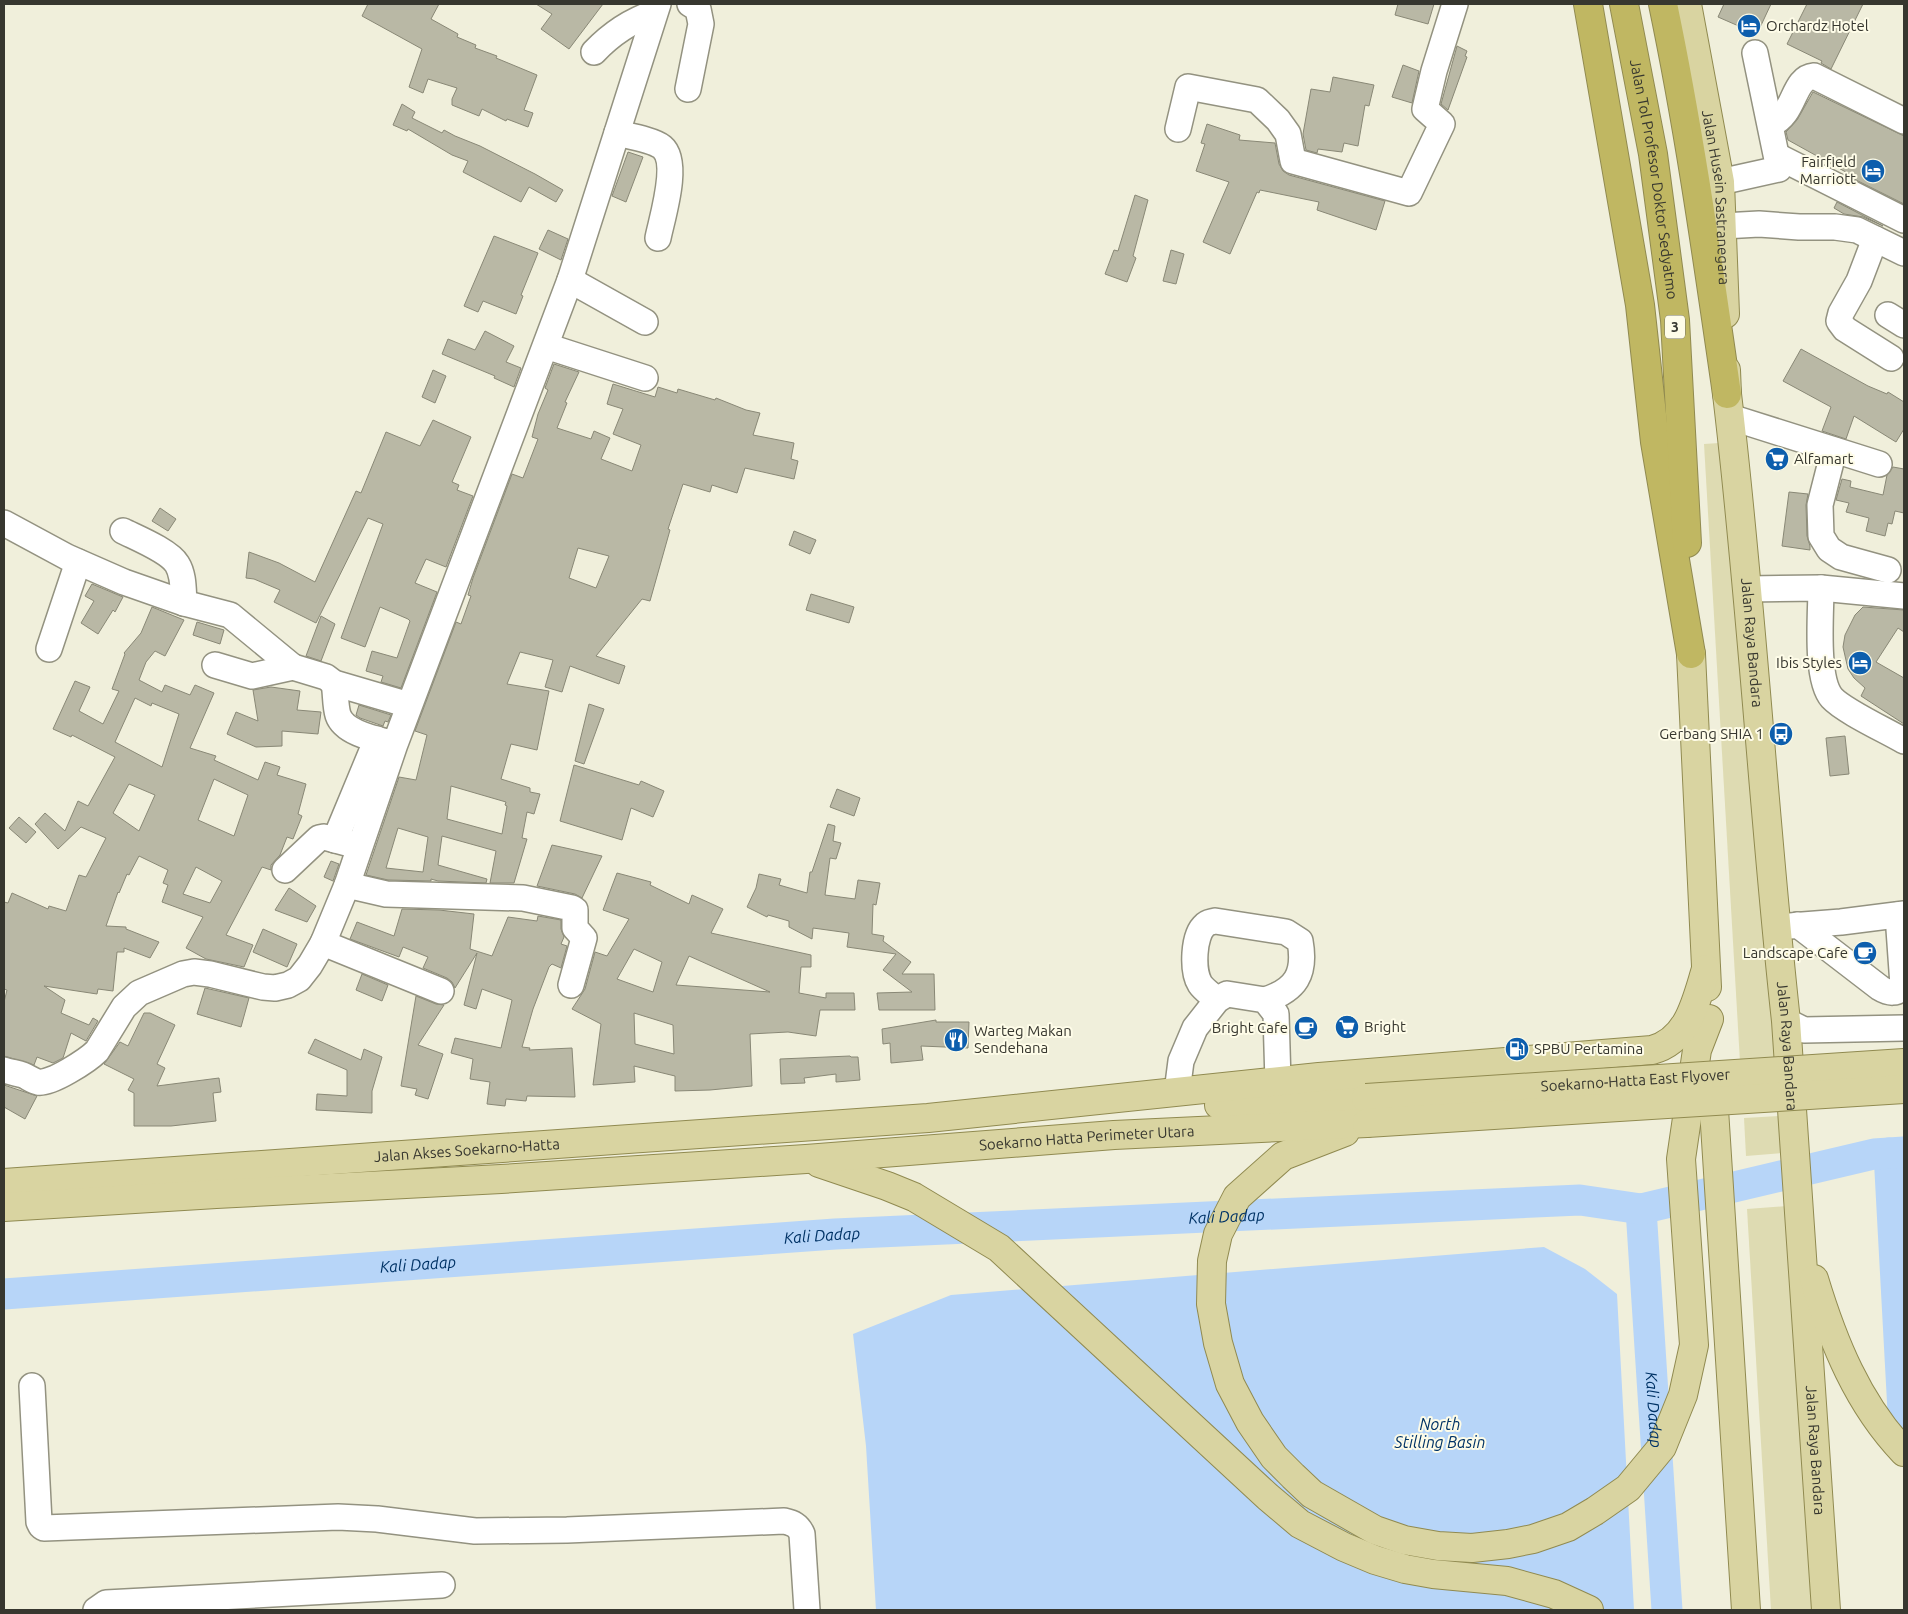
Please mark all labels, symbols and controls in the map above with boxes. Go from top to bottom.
hotel icon: Orchardz Hotel [1736,13,1762,39]
place label: Orchardz Hotel [1766,17,1869,34]
street label: Jalan Tol Profesor Doktor Sedyatmo [1627,58,1681,300]
street label: Jalan Husein Sastranegara [1699,108,1733,285]
place label: Fairfield Marriott [1800,153,1856,187]
hotel icon: Fairfield Marriott [1860,158,1886,184]
road number: 3 [1665,316,1685,338]
supermarket icon: Alfamart [1764,446,1790,472]
place label: Alfamart [1794,450,1853,467]
street label: Jalan Raya Bandara [1738,577,1766,708]
hotel icon: Ibis Styles [1847,650,1873,676]
place label: Ibis Styles [1776,654,1842,671]
bus stop icon: Gerbang SHIA 1 [1768,721,1794,747]
place label: Gerbang SHIA 1 [1659,725,1764,742]
cafe icon: Landscape Cafe [1852,940,1878,966]
place label: Landscape Cafe [1743,944,1848,961]
street label: Jalan Raya Bandara [1774,981,1801,1111]
supermarket icon: Bright [1334,1014,1360,1040]
cafe icon: Bright Cafe [1293,1015,1319,1041]
place label: Bright [1364,1018,1406,1035]
place label: Bright Cafe [1212,1019,1288,1036]
place label: Warteg Makan Sendehana [974,1022,1072,1056]
restaurant icon: Warteg Makan Sendehana [943,1027,969,1053]
fuel station icon: SPBU Pertamina [1504,1036,1530,1062]
place label: SPBU Pertamina [1534,1040,1643,1057]
street label: Soekarno-Hatta East Flyover [1540,1065,1731,1095]
street label: Soekarno Hatta Perimeter Utara [978,1122,1195,1153]
street label: Jalan Akses Soekarno-Hatta [373,1135,560,1165]
water label: Kali Dadap [1188,1205,1265,1227]
water label: Kali Dadap [783,1224,860,1247]
water label: Kali Dadap [379,1252,457,1276]
water label: Kali Dadap [1643,1371,1665,1448]
street label: Jalan Raya Bandara [1803,1385,1829,1516]
water label: North Stilling Basin [1394,1415,1485,1451]

